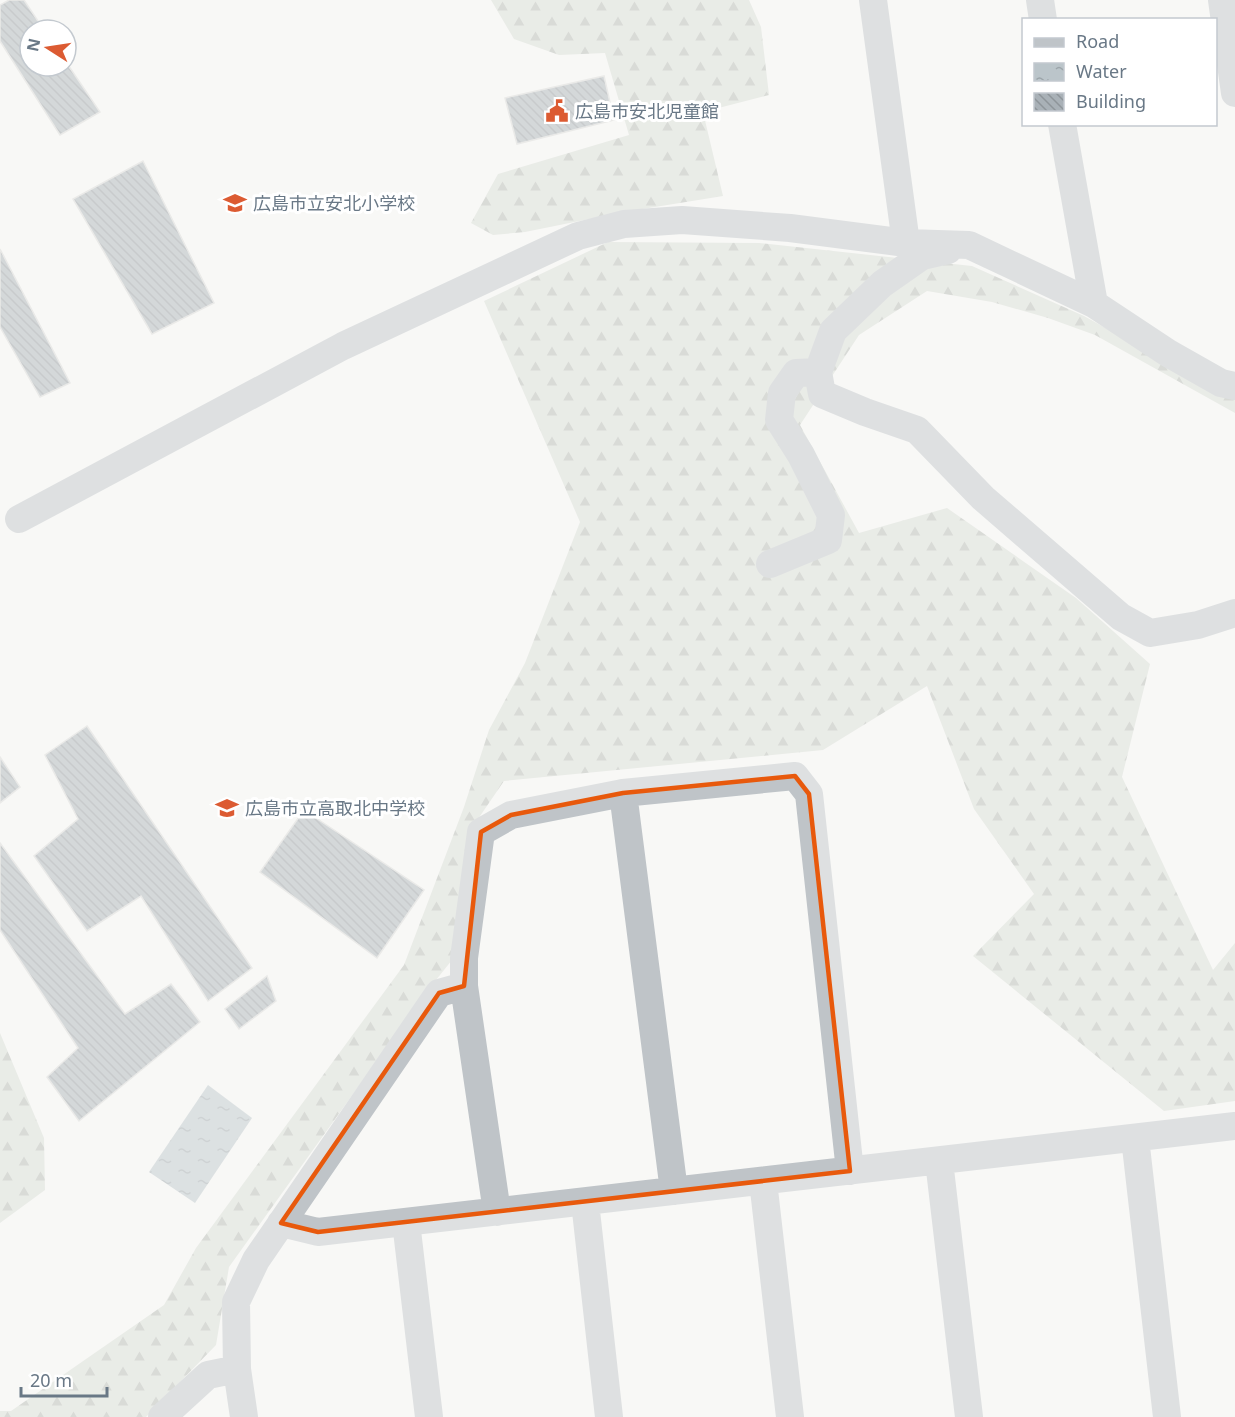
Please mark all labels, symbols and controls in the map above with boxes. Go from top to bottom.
north arrow [18,18,78,78]
legend [1022,18,1217,126]
text: Road [1076,29,1119,53]
text: N [21,36,45,54]
text: Water [1076,59,1127,83]
text: Building [1076,89,1146,113]
public building icon: 広島市安北児童館 [544,98,570,124]
place label: 広島市安北児童館 [575,99,719,123]
school or university icon: 広島市立安北小学校 [222,190,248,216]
place label: 広島市立安北小学校 [253,191,415,215]
school or university icon: 広島市立高取北中学校 [214,795,240,821]
place label: 広島市立高取北中学校 [245,796,425,820]
scale bar [21,1360,106,1398]
text: 20 m [30,1368,72,1392]

